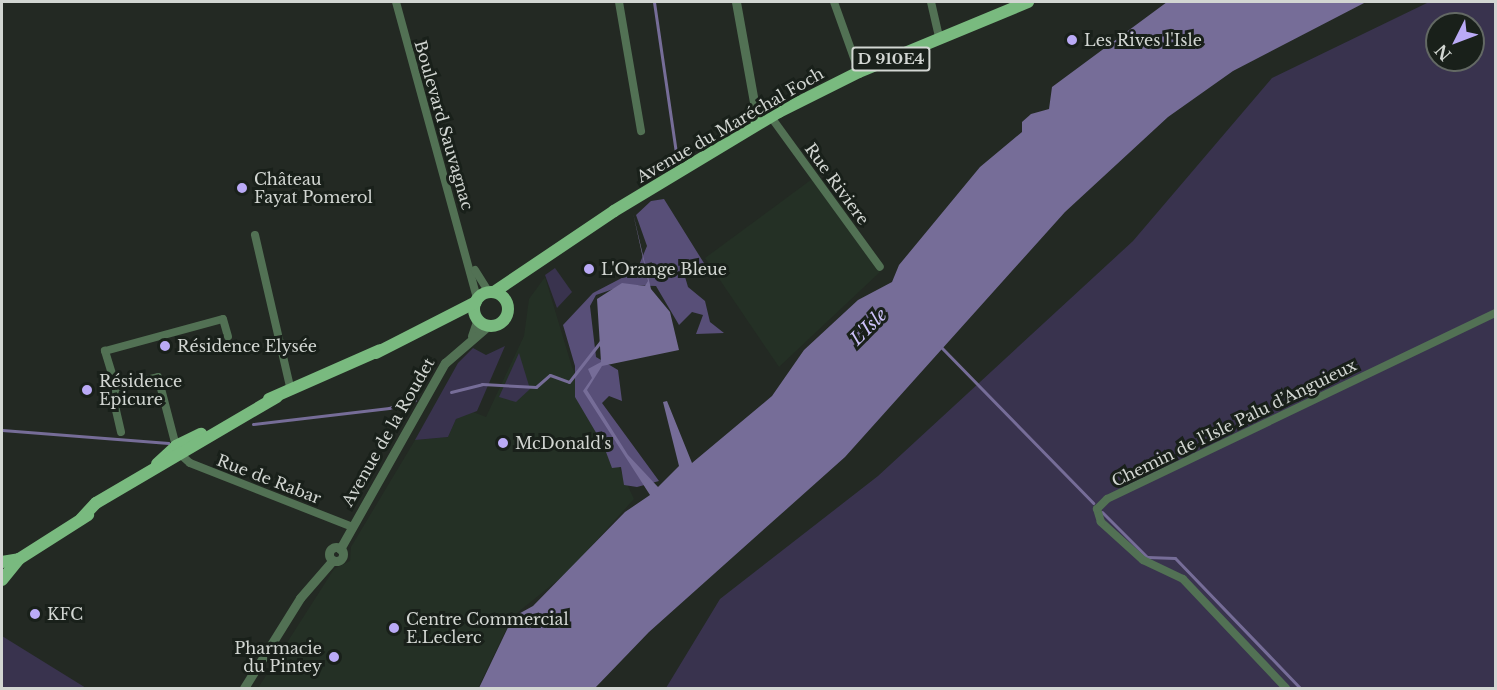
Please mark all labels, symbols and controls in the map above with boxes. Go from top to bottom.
north arrow [1425,12,1485,72]
place label: Les Rives l'Isle [1084,30,1202,50]
marker: Les Rives l'Isle [1065,33,1079,47]
street label: Boulevard Sauvagnac [411,38,477,212]
text: N [1431,40,1456,65]
road number: D 910E4 [850,47,932,71]
street label: Avenue du Maréchal Foch [633,63,827,187]
street label: Rue Riviere [801,139,873,229]
place label: Château Fayat Pomerol [254,169,373,207]
marker: Château Fayat Pomerol [235,181,249,195]
place label: L'Orange Bleue [601,259,727,279]
marker: L'Orange Bleue [582,262,596,276]
water label: L'Isle [846,304,892,350]
place label: Résidence Elysée [177,336,317,356]
marker: Résidence Elysée [158,339,172,353]
street label: Avenue de la Roudet [338,354,438,510]
street label: Chemin de l'Isle Palu d’Anguieux [1109,355,1359,491]
place label: Résidence Epicure [99,371,182,409]
marker: Résidence Epicure [80,383,94,397]
place label: McDonald's [515,433,612,453]
marker: McDonald's [496,436,510,450]
street label: Rue de Rabar [214,450,324,508]
place label: KFC [47,604,83,624]
marker: KFC [28,607,42,621]
place label: Centre Commercial E.Leclerc [406,609,569,647]
marker: Centre Commercial E.Leclerc [387,621,401,635]
place label: Pharmacie du Pintey [234,638,322,676]
marker: Pharmacie du Pintey [327,650,341,664]

